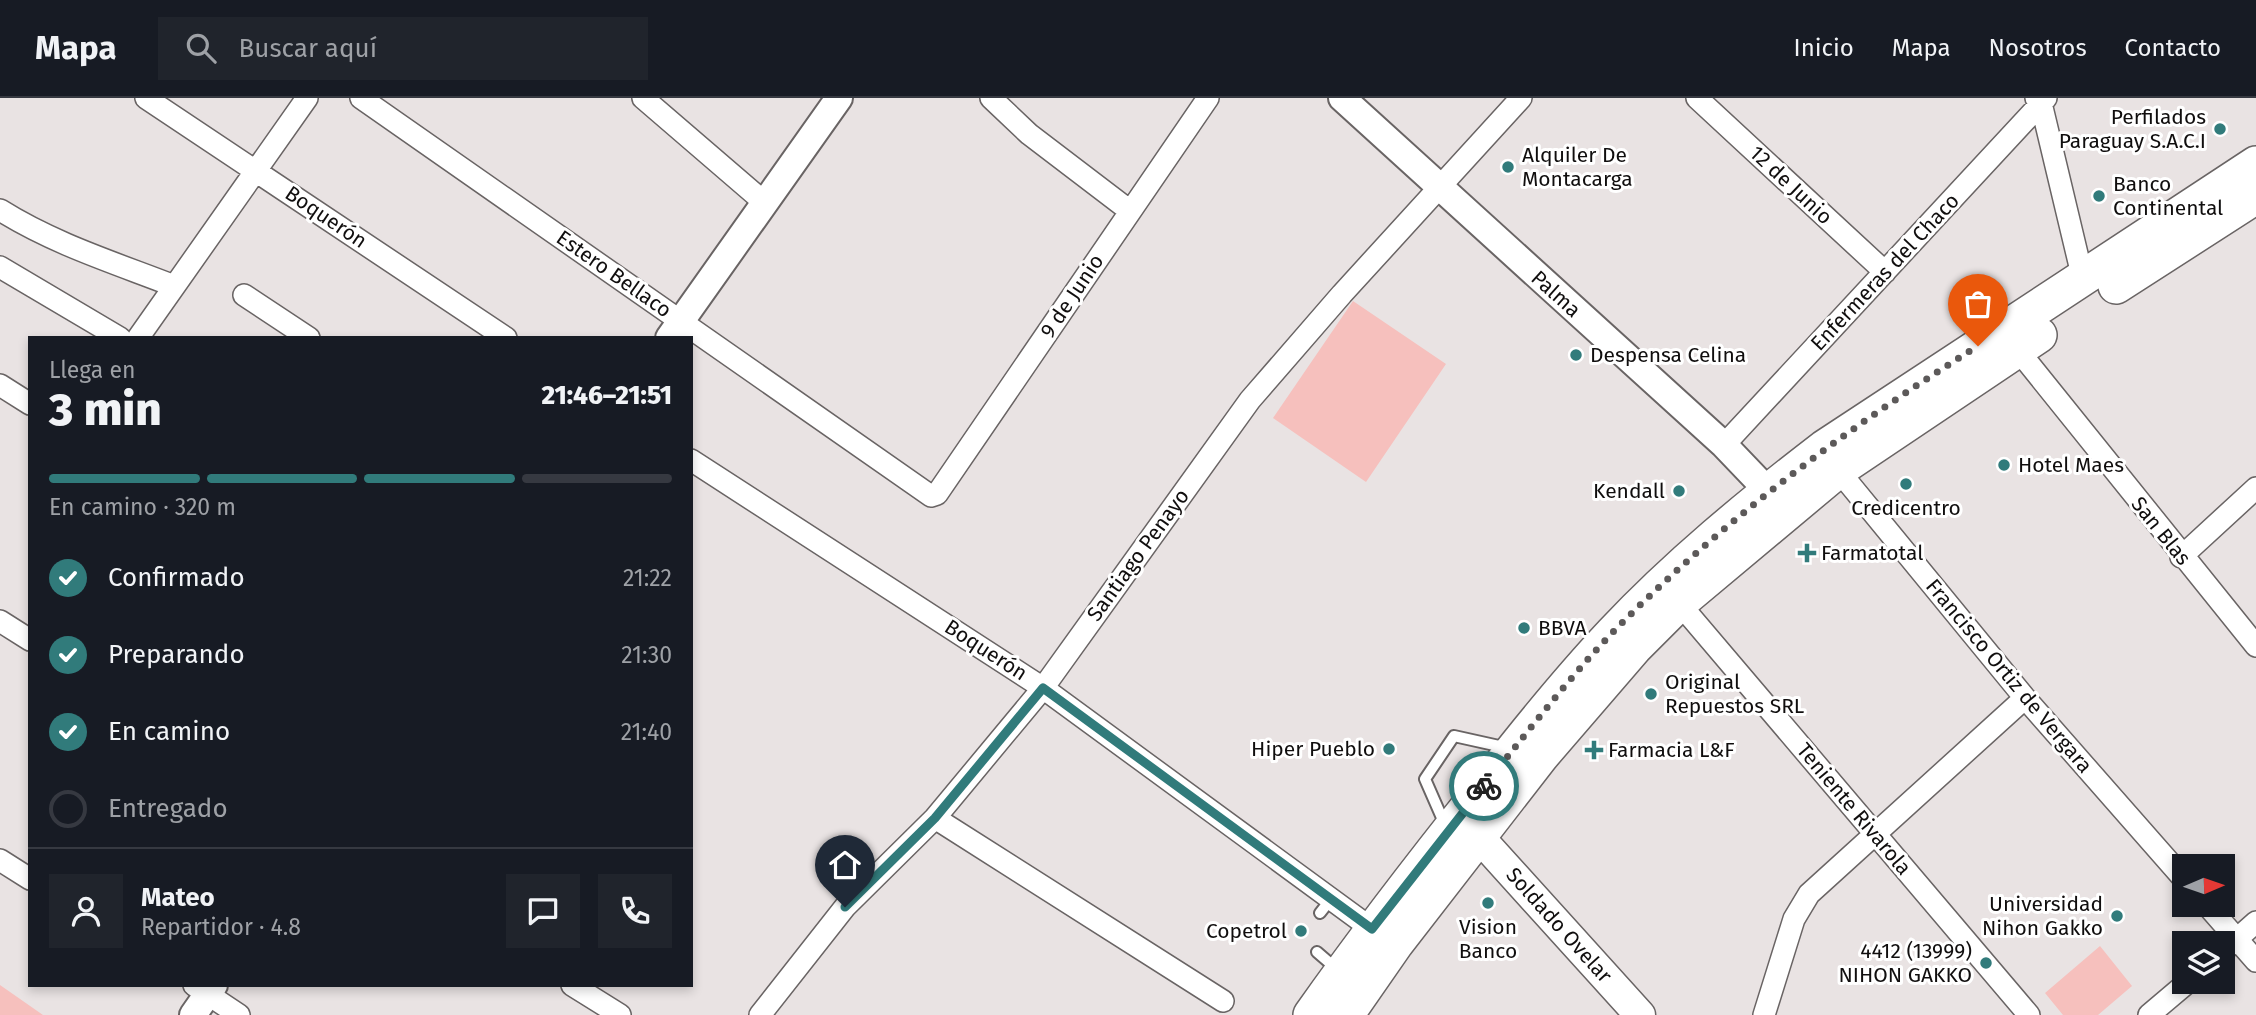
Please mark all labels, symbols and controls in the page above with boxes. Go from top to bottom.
search box [158,17,648,80]
text: Mapa [35,28,116,68]
icon: search [182,29,220,67]
text: Buscar aquí [238,33,377,64]
text: Inicio [1794,34,1854,62]
text: Mapa [1892,34,1951,62]
text: Nosotros [1989,34,2087,62]
text: Contacto [2125,34,2221,62]
place label: Perfilados Paraguay S.A.C.I [2059,104,2206,154]
marker: Perfilados Paraguay S.A.C.I [2212,121,2228,137]
street label: 12 de Junio [1744,140,1838,230]
place label: Alquiler De Montacarga [1522,142,1633,192]
marker: Alquiler De Montacarga [1500,159,1516,175]
place label: Banco Continental [2113,171,2223,221]
street label: Boquerón [280,180,372,254]
street label: Enfermeras del Chaco [1805,188,1965,356]
marker: Banco Continental [2091,188,2107,204]
street label: Estero Bellaco [551,225,677,323]
street label: 9 de Junio [1035,249,1109,343]
street label: Palma [1526,265,1586,323]
pin [1948,274,2008,346]
icon: bag [1959,285,1997,323]
place label: Despensa Celina [1590,342,1746,368]
marker: Despensa Celina [1568,347,1584,363]
text: Llega en [49,356,135,384]
text: 21:46–21:51 [542,380,672,411]
text: 3 min [49,382,162,437]
place label: Hotel Maes [2018,452,2124,478]
marker: Hotel Maes [1996,457,2012,473]
marker: Credicentro [1898,476,1914,492]
place label: Kendall [1593,478,1665,504]
marker: Kendall [1671,483,1687,499]
street label: Santiago Penayo [1081,484,1195,626]
street label: San Blas [2126,492,2197,571]
text: En camino · 320 m [49,493,236,521]
place label: Credicentro [1851,495,1961,521]
place label: Farmatotal [1821,540,1923,566]
marker: Farmatotal [1799,545,1815,561]
icon: check [49,559,87,597]
text: Confirmado [108,562,245,593]
text: 21:22 [623,564,672,592]
street label: Francisco Ortiz de Vergara [1920,574,2098,778]
street label: Boquerón [940,614,1032,686]
place label: BBVA [1538,615,1587,641]
marker: BBVA [1516,620,1532,636]
icon: check [49,636,87,674]
text: Preparando [108,639,245,670]
text: 21:30 [621,641,672,669]
place label: Original Repuestos SRL [1665,669,1805,719]
marker: Original Repuestos SRL [1643,686,1659,702]
icon: check [49,713,87,751]
text: En camino [108,716,230,747]
text: 21:40 [621,718,672,746]
place label: Hiper Pueblo [1251,736,1375,762]
place label: Farmacia L&F [1608,737,1735,763]
street label: Teniente Rivarola [1791,738,1917,880]
marker: Hiper Pueblo [1381,741,1397,757]
marker: Farmacia L&F [1586,742,1602,758]
courier [1449,751,1519,821]
icon: bike [1465,767,1503,805]
text: Entregado [108,793,228,824]
pin [815,835,875,907]
icon: home [826,846,864,884]
north arrow [2172,854,2235,917]
map controls [2172,854,2235,994]
street label: Soldado Ovelar [1501,862,1617,988]
button: person [49,874,123,948]
button: chat [506,874,580,948]
button: phone [598,874,672,948]
text: Mateo [141,882,215,913]
place label: Universidad Nihon Gakko [1982,891,2103,941]
marker: Vision Banco [1480,895,1496,911]
marker: Universidad Nihon Gakko [2109,908,2125,924]
text: Repartidor · 4.8 [141,913,301,941]
place label: Vision Banco [1459,914,1517,964]
place label: Copetrol [1206,918,1287,944]
marker: Copetrol [1293,923,1309,939]
button: layers [2172,931,2235,994]
place label: 4412 (13999) NIHON GAKKO [1838,938,1972,988]
marker: 4412 (13999) NIHON GAKKO [1978,955,1994,971]

